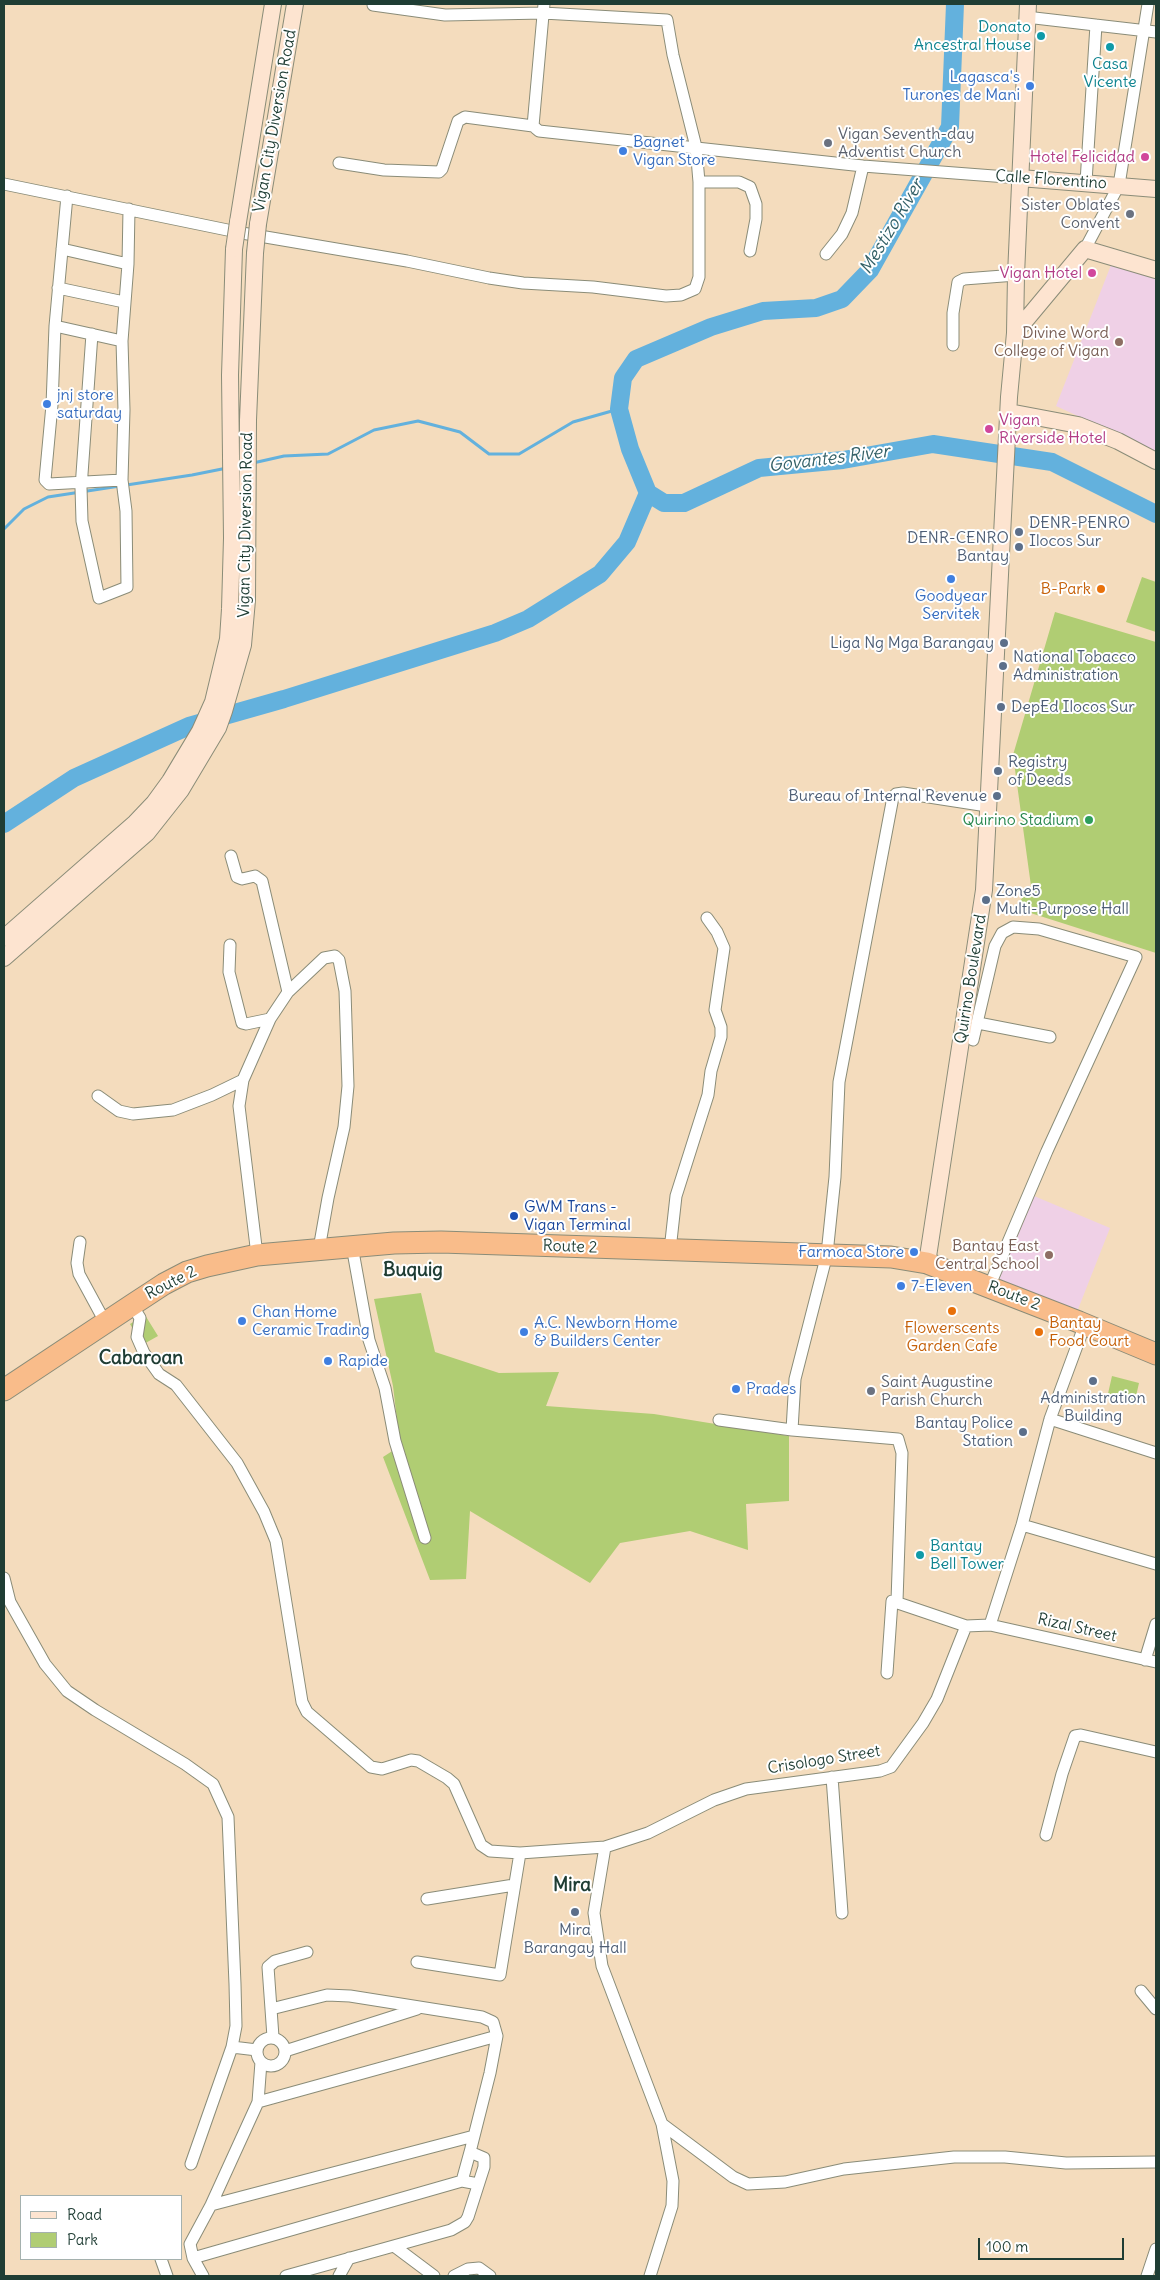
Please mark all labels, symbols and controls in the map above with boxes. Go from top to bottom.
place label: Donato Ancestral House [914,17,1031,55]
street label: Vigan City Diversion Road [249,28,301,214]
marker: Donato Ancestral House [1035,30,1047,42]
marker: Casa Vicente [1104,41,1116,53]
place label: Casa Vicente [1083,54,1137,92]
place label: Lagasca's Turones de Mani [902,67,1020,105]
marker: Lagasca's Turones de Mani [1024,80,1036,92]
place label: Vigan Seventh-day Adventist Church [838,124,975,162]
place label: Bagnet Vigan Store [633,132,715,170]
marker: Vigan Seventh-day Adventist Church [822,137,834,149]
marker: Bagnet Vigan Store [617,145,629,157]
place label: Hotel Felicidad [1030,147,1135,167]
marker: Hotel Felicidad [1139,151,1151,163]
street label: Calle Florentino [995,167,1107,193]
water label: Mestizo River [855,176,929,278]
place label: Sister Oblates Convent [1021,195,1120,233]
marker: Sister Oblates Convent [1124,208,1136,220]
place label: Vigan Hotel [999,263,1082,283]
marker: Vigan Hotel [1086,267,1098,279]
place label: Divine Word College of Vigan [994,323,1109,361]
marker: Divine Word College of Vigan [1113,336,1125,348]
place label: jnj store saturday [57,385,122,423]
marker: jnj store saturday [41,398,53,410]
place label: Vigan Riverside Hotel [999,410,1106,448]
marker: Vigan Riverside Hotel [983,423,995,435]
street label: Vigan City Diversion Road [235,432,257,618]
water label: Govantes River [767,441,891,477]
place label: DENR-PENRO Ilocos Sur [1029,513,1130,551]
marker: DENR-PENRO Ilocos Sur [1013,526,1025,538]
place label: DENR-CENRO Bantay [907,528,1009,566]
marker: DENR-CENRO Bantay [1013,541,1025,553]
marker: Goodyear Servitek [945,573,957,585]
place label: B-Park [1041,579,1091,599]
marker: B-Park [1095,583,1107,595]
place label: Goodyear Servitek [915,586,987,624]
place label: Liga Ng Mga Barangay [830,633,994,653]
marker: Liga Ng Mga Barangay [998,637,1010,649]
place label: National Tobacco Administration [1013,647,1136,685]
marker: National Tobacco Administration [997,660,1009,672]
place label: DepEd Ilocos Sur [1011,697,1135,717]
marker: DepEd Ilocos Sur [995,701,1007,713]
place label: Registry of Deeds [1008,752,1071,790]
marker: Registry of Deeds [992,765,1004,777]
place label: Bureau of Internal Revenue [788,786,987,806]
marker: Bureau of Internal Revenue [991,790,1003,802]
place label: Quirino Stadium [962,810,1079,830]
marker: Quirino Stadium [1083,814,1095,826]
place label: Zone5 Multi-Purpose Hall [996,881,1129,919]
marker: Zone5 Multi-Purpose Hall [980,894,992,906]
street label: Quirino Boulevard [951,913,991,1045]
place label: GWM Trans - Vigan Terminal [524,1197,631,1235]
marker: GWM Trans - Vigan Terminal [508,1210,520,1222]
street label: Route 2 [542,1236,598,1258]
place label: Bantay East Central School [935,1236,1039,1274]
place label: Farmoca Store [798,1242,904,1262]
marker: Farmoca Store [908,1246,920,1258]
marker: Bantay East Central School [1043,1249,1055,1261]
district label: Buquig [383,1260,443,1282]
street label: Route 2 [142,1262,200,1304]
place label: 7-Eleven [911,1276,972,1296]
street label: Route 2 [985,1277,1043,1315]
marker: 7-Eleven [895,1280,907,1292]
place label: Chan Home Ceramic Trading [252,1302,370,1340]
marker: Flowerscents Garden Cafe [946,1305,958,1317]
place label: A.C. Newborn Home & Builders Center [534,1313,678,1351]
place label: Bantay Food Court [1049,1313,1129,1351]
marker: Chan Home Ceramic Trading [236,1315,248,1327]
place label: Flowerscents Garden Cafe [905,1318,999,1356]
marker: A.C. Newborn Home & Builders Center [518,1326,530,1338]
marker: Bantay Food Court [1033,1326,1045,1338]
district label: Cabaroan [99,1348,183,1370]
place label: Rapide [338,1351,388,1371]
marker: Rapide [322,1355,334,1367]
place label: Saint Augustine Parish Church [881,1372,993,1410]
marker: Administration Building [1087,1375,1099,1387]
place label: Prades [746,1379,796,1399]
marker: Prades [730,1383,742,1395]
marker: Saint Augustine Parish Church [865,1385,877,1397]
place label: Administration Building [1040,1388,1146,1426]
place label: Bantay Police Station [915,1413,1013,1451]
marker: Bantay Police Station [1017,1426,1029,1438]
place label: Bantay Bell Tower [930,1536,1004,1574]
marker: Bantay Bell Tower [914,1549,926,1561]
street label: Rizal Street [1036,1610,1118,1646]
street label: Crisologo Street [766,1742,882,1778]
district label: Mira [553,1875,591,1897]
marker: Mira Barangay Hall [569,1906,581,1918]
place label: Mira Barangay Hall [523,1920,627,1958]
legend [20,2195,182,2260]
text: Road [67,2205,102,2224]
scale bar [980,2228,1126,2260]
text: Park [67,2230,98,2249]
text: 100 m [986,2237,1028,2256]

